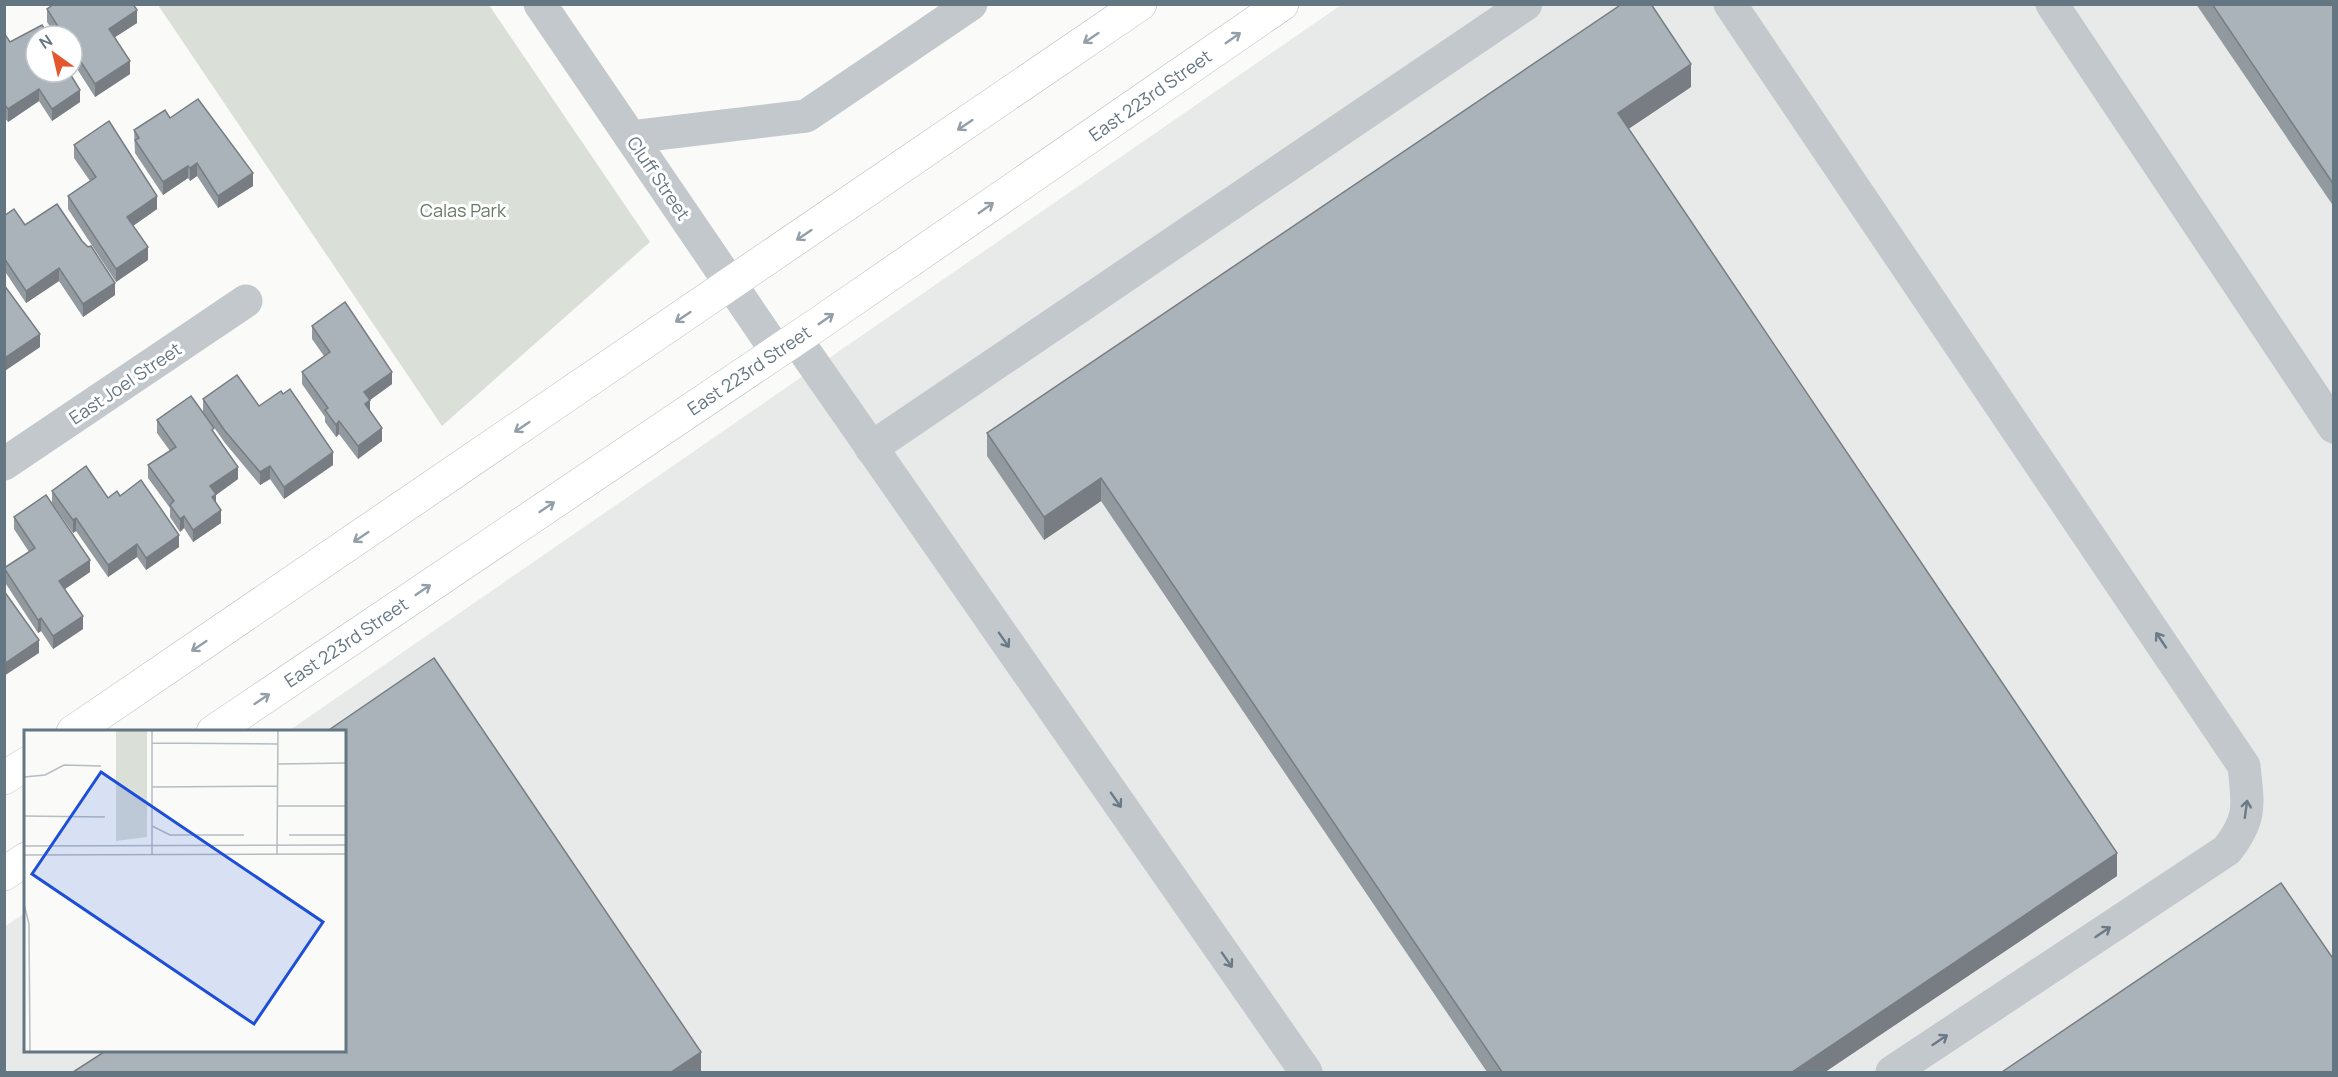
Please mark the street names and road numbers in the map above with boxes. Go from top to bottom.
street label: East 223rd Street [1084,44,1216,146]
street label: Cluff Street [622,131,696,225]
street label: East 223rd Street [682,320,816,420]
street label: East Joel Street [64,337,186,429]
street label: East 223rd Street [279,592,413,692]

